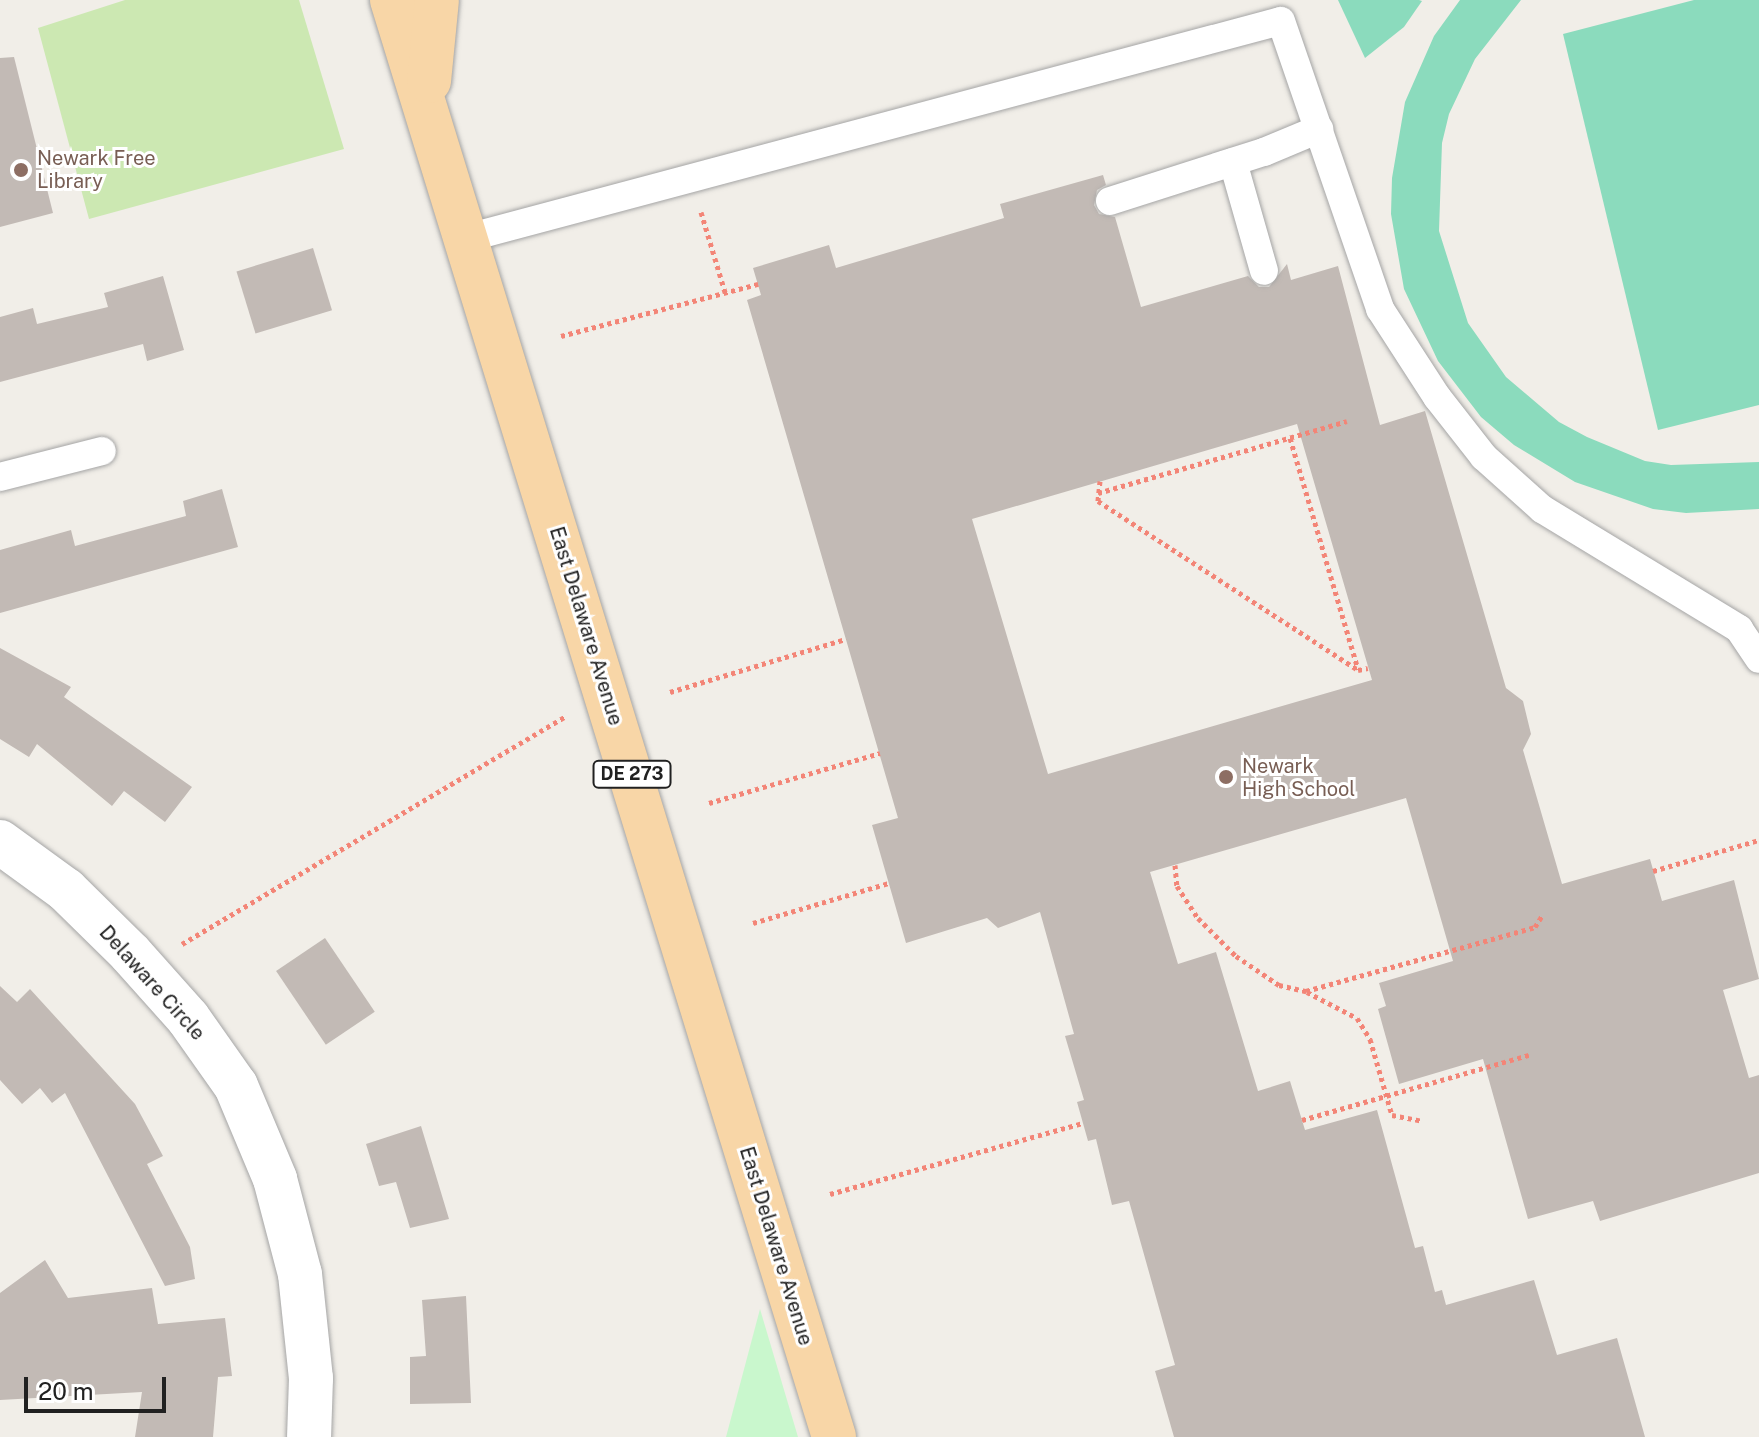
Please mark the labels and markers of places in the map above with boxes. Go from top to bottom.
place label: Newark Free Library [37,146,156,193]
marker: Newark Free Library [12,161,30,179]
place label: Newark High School [1242,754,1355,801]
marker: Newark High School [1217,768,1235,786]

